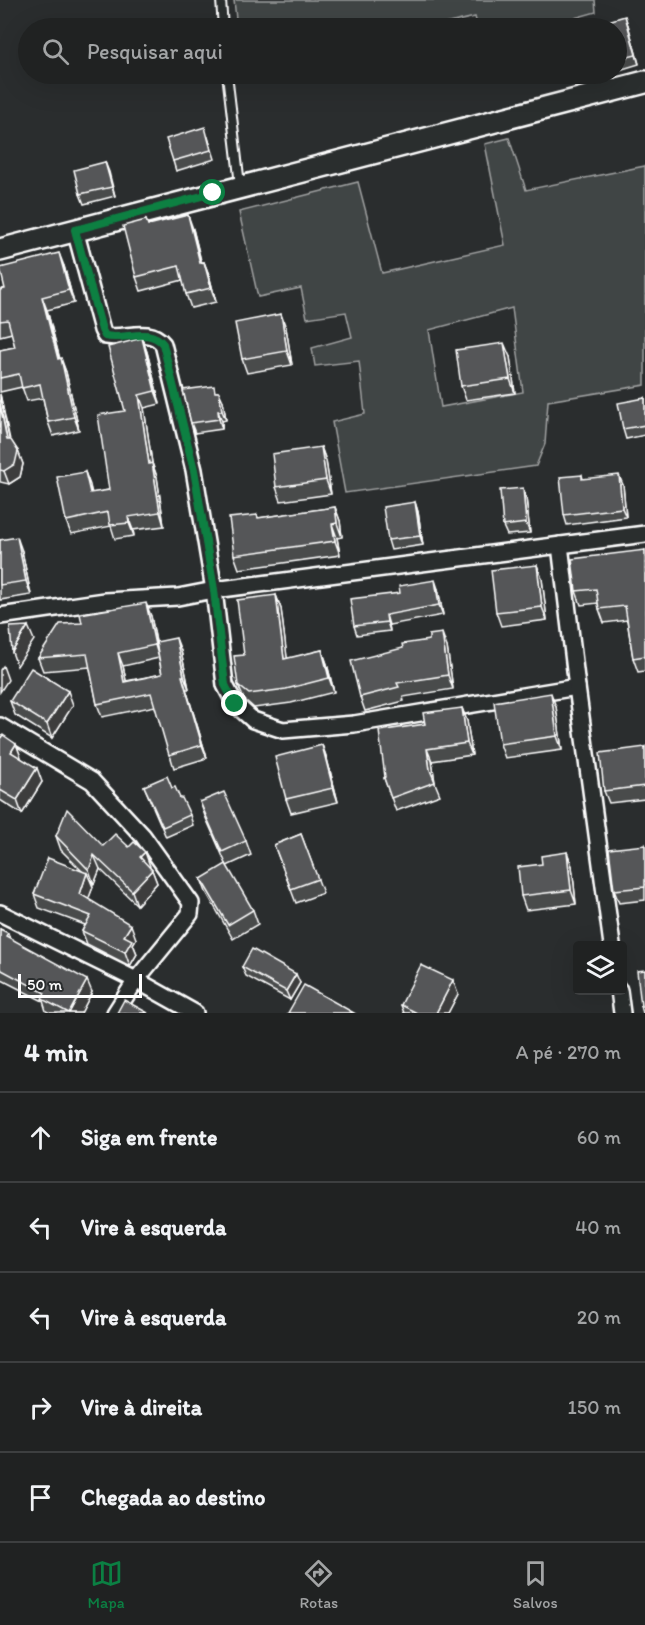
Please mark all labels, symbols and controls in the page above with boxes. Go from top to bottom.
search box [18,18,627,84]
icon: search [39,35,72,68]
text: Pesquisar aqui [87,38,223,65]
route start [199,179,225,205]
route end [221,690,247,716]
map controls [573,941,627,995]
button: layers [573,941,627,995]
scale bar [18,971,142,998]
text: 50 m [27,975,62,994]
text: 4 min [24,1036,88,1068]
text: A pé · 270 m [516,1040,621,1064]
icon: ahead [24,1121,57,1154]
text: Siga em frente [81,1124,217,1151]
text: 60 m [577,1125,621,1149]
icon: left [24,1211,57,1244]
text: Vire à esquerda [81,1214,226,1241]
text: 40 m [575,1215,621,1239]
icon: left [24,1301,57,1334]
text: Vire à esquerda [81,1304,226,1331]
text: 20 m [577,1305,621,1329]
icon: right [24,1391,57,1424]
text: Vire à direita [81,1394,202,1421]
text: 150 m [568,1395,621,1419]
icon: arrive [24,1481,57,1514]
text: Chegada ao destino [81,1484,265,1511]
tab: Mapa [87,1557,125,1612]
tab: Rotas [299,1557,338,1612]
tab: Salvos [513,1557,558,1612]

